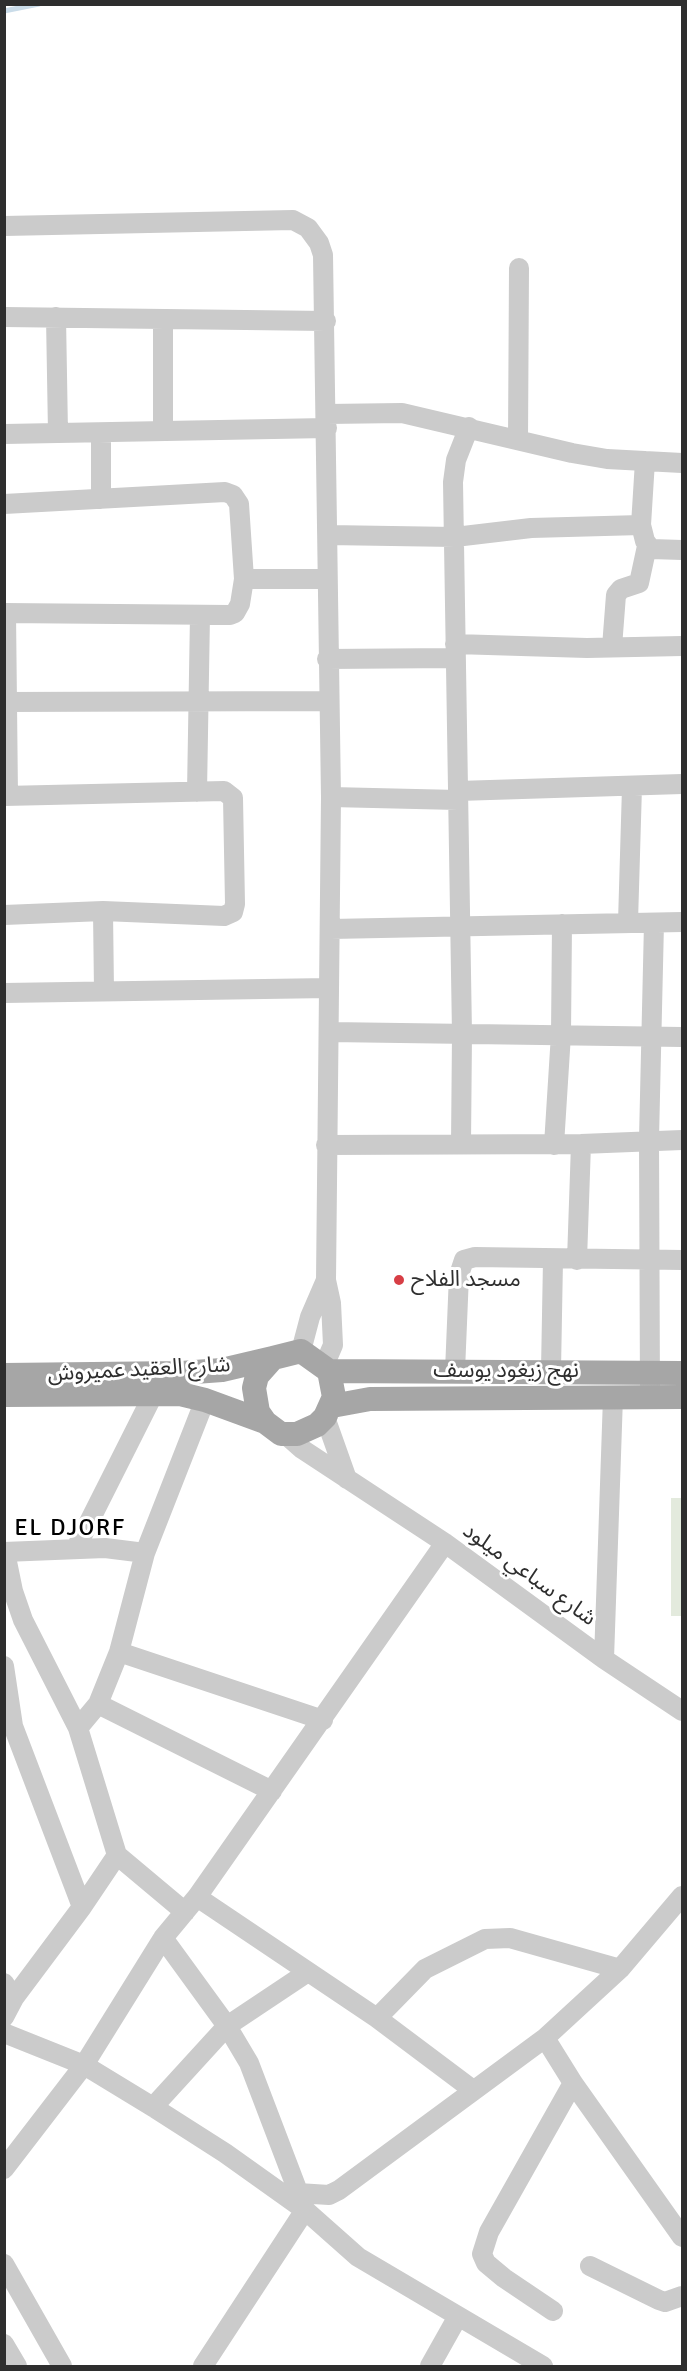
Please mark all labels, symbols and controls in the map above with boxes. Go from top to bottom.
place label: مسجد الفلاح [411,1267,521,1293]
marker: مسجد الفلاح [392,1273,406,1287]
street label: شارع العقيد عميروش [47,1352,231,1388]
street label: نهج زيغود يوسف [433,1358,579,1384]
district label: EL DJORF [14,1515,126,1543]
street label: شارع سباعي ميلود [457,1518,601,1632]

